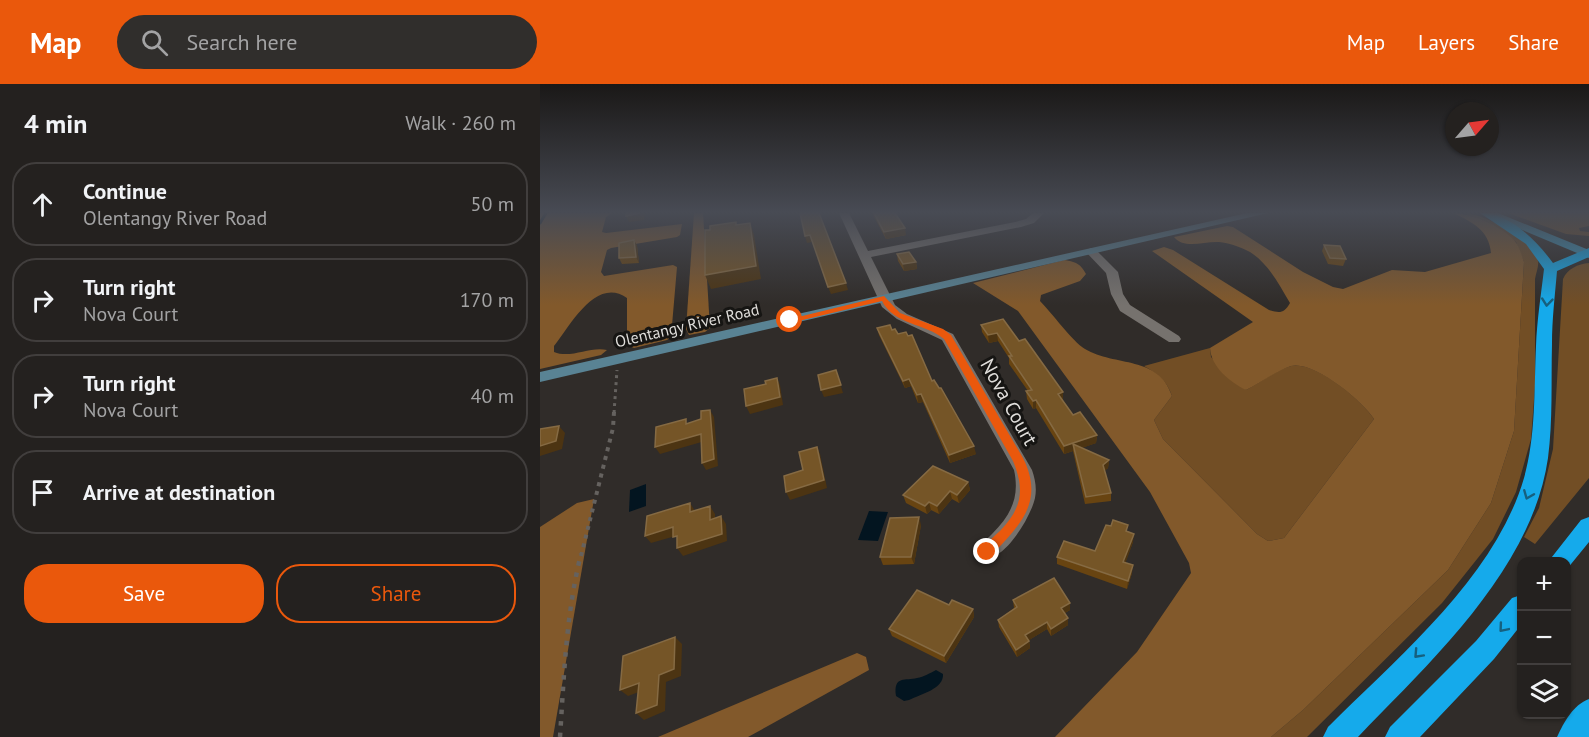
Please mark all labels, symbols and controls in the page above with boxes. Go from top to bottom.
search box [117,15,537,69]
text: Map [30,24,81,61]
icon: search [138,26,171,59]
text: Search here [186,28,297,56]
text: Map [1347,29,1385,56]
text: Layers [1418,29,1475,56]
text: Share [1508,29,1559,56]
north arrow [1445,102,1499,156]
text: 4 min [24,107,87,140]
text: Walk · 260 m [405,110,516,136]
text: Continue [83,177,167,205]
icon: ahead [26,188,59,221]
text: 50 m [471,191,514,217]
text: Olentangy River Road [83,205,267,231]
text: Turn right [83,273,175,301]
icon: right [26,284,59,317]
text: 170 m [460,287,514,313]
one-way arrow [1541,298,1554,307]
street label: Olentangy River Road [613,299,761,351]
text: Nova Court [83,301,178,327]
route start [776,306,802,332]
street label: Nova Court [975,354,1044,450]
text: Turn right [83,369,175,397]
icon: right [26,380,59,413]
text: 40 m [471,383,514,409]
text: Nova Court [83,397,178,423]
icon: arrive [26,476,59,509]
text: Arrive at destination [83,478,275,506]
one-way arrow [1523,489,1535,500]
route end [973,538,999,564]
map controls [1517,557,1571,719]
button: + [1517,557,1571,611]
button: Save [24,564,264,623]
button: Share [276,564,516,623]
button: − [1517,611,1571,665]
one-way arrow [1499,621,1510,632]
one-way arrow [1414,648,1425,658]
button: layers [1517,665,1571,719]

